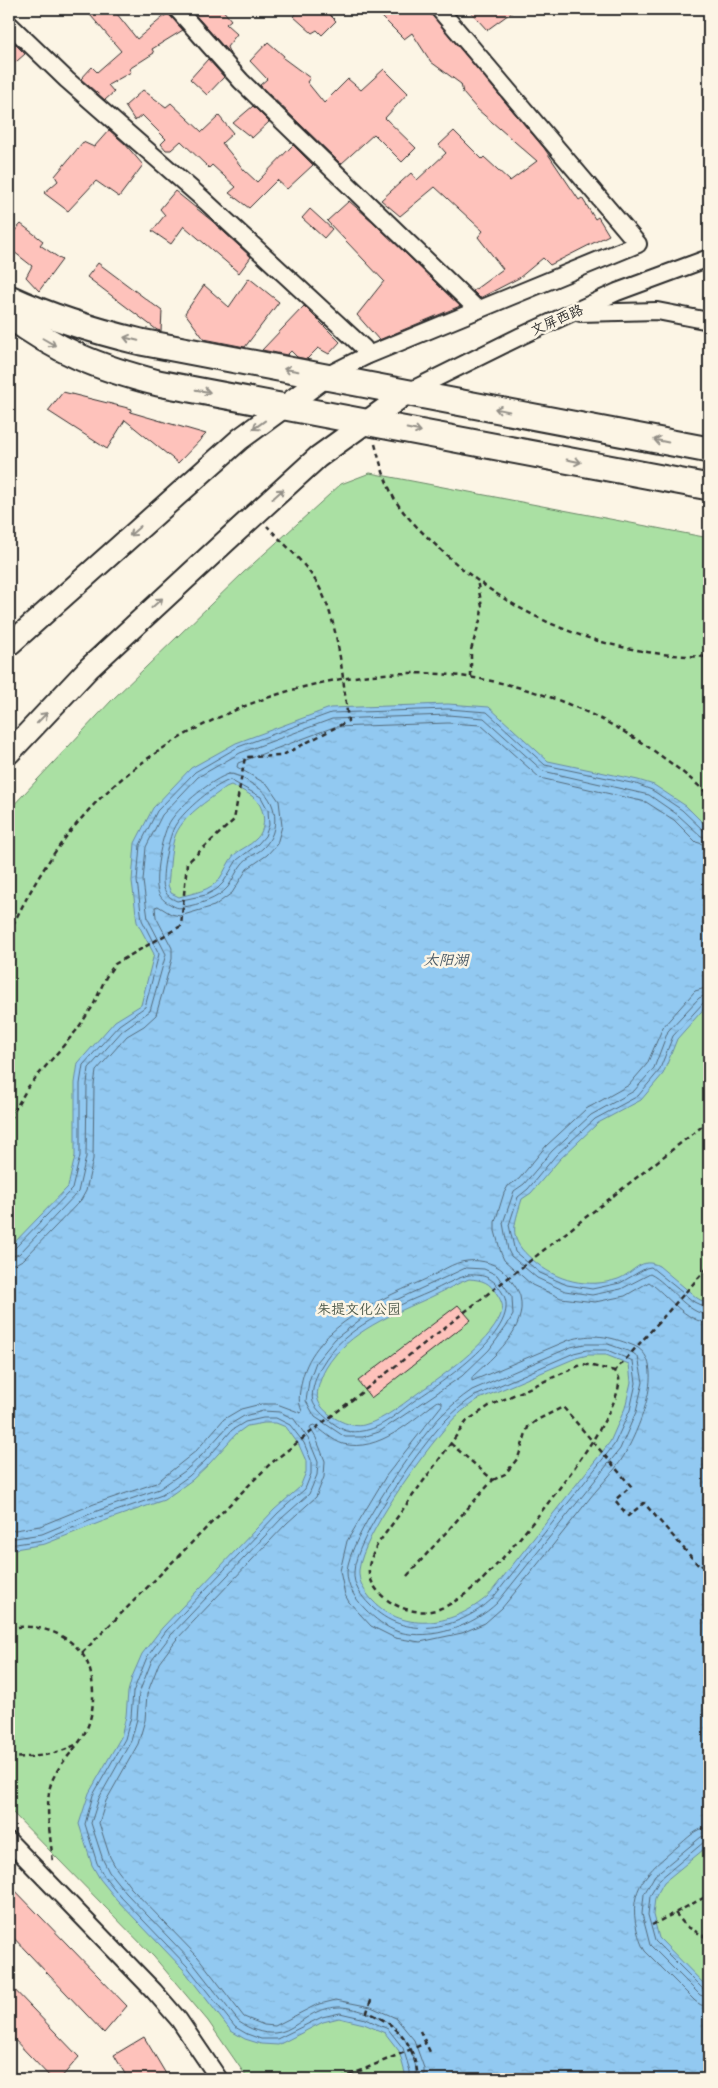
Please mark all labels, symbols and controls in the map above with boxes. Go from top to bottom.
street label: 文屏西路 [526,297,588,343]
one-way arrow [123,334,139,343]
one-way arrow [41,338,56,348]
one-way arrow [283,364,299,374]
one-way arrow [195,386,211,396]
one-way arrow [494,405,510,414]
one-way arrow [252,420,266,431]
one-way arrow [406,426,422,436]
one-way arrow [654,435,670,445]
one-way arrow [566,456,582,466]
one-way arrow [271,488,284,500]
one-way arrow [129,525,142,537]
one-way arrow [151,597,164,609]
one-way arrow [36,711,48,724]
water label: 太阳湖 [423,947,470,973]
park label: 朱提文化公园 [317,1297,401,1322]

